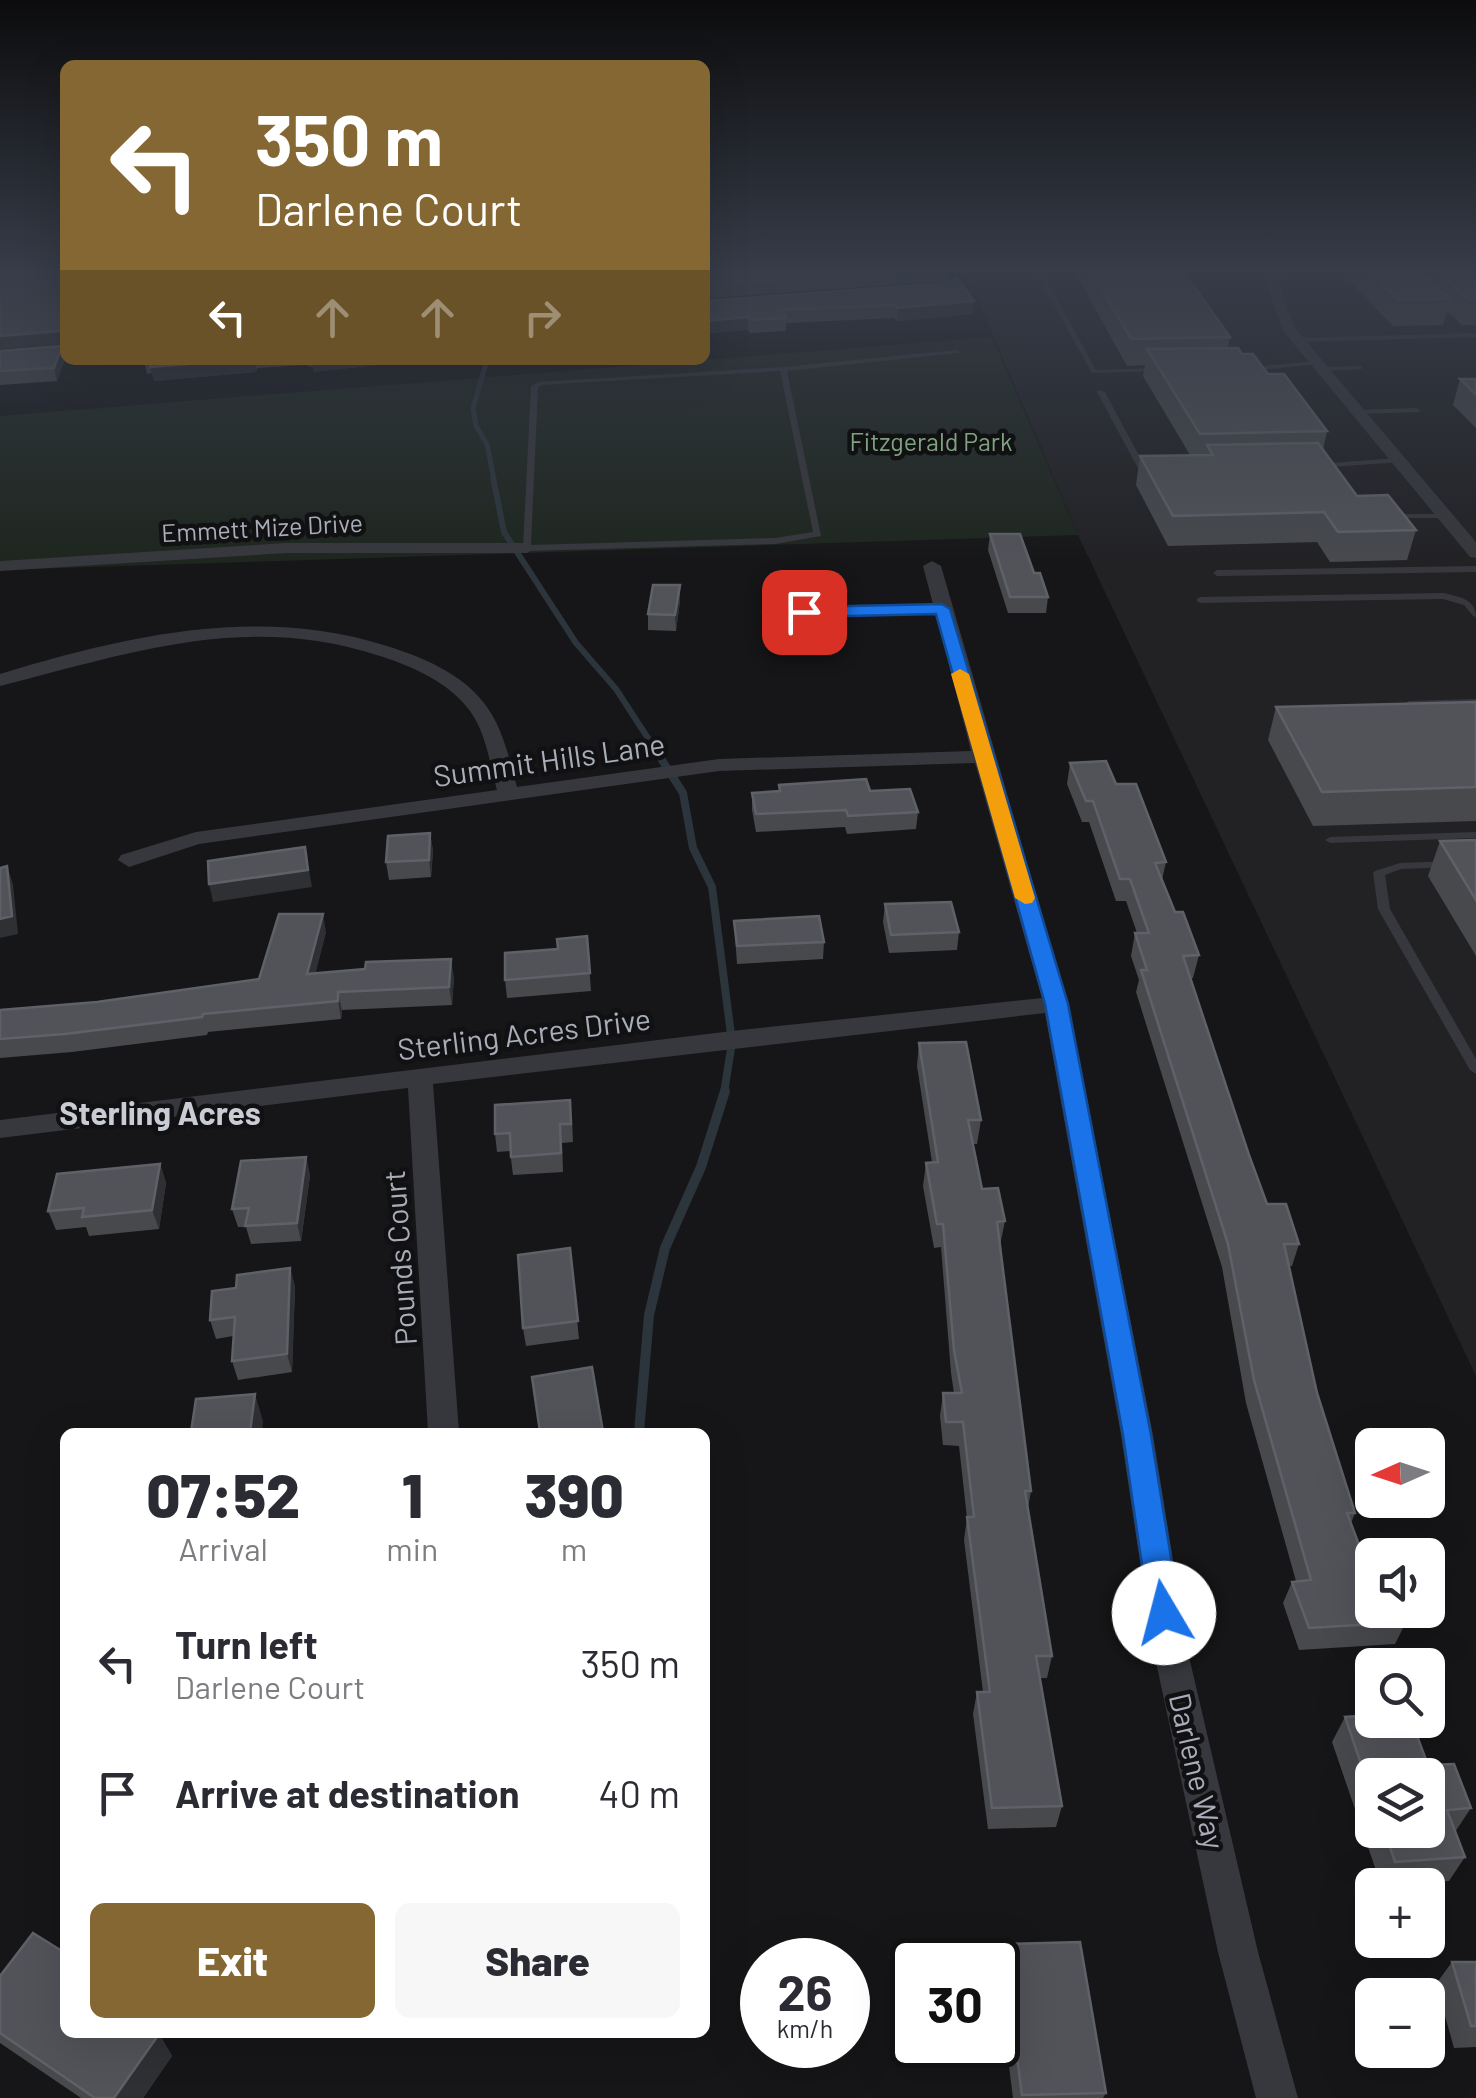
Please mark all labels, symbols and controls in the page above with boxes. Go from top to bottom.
text: 350 m [255,96,443,180]
icon: left [90,100,220,230]
text: Darlene Court [255,181,522,235]
icon: left [200,290,255,345]
icon: ahead [305,290,360,345]
icon: ahead [410,290,465,345]
icon: right [515,290,570,345]
park label: Fitzgerald Park [850,426,1012,456]
street label: Emmett Mize Drive [160,507,364,547]
pin [762,570,847,655]
icon: arrive [777,585,832,640]
street label: Summit Hills Lane [431,725,667,793]
street label: Sterling Acres Drive [395,1000,653,1066]
district label: Sterling Acres [59,1093,261,1131]
street label: Pounds Court [375,1169,423,1347]
north arrow [1355,1428,1445,1518]
map controls [1355,1428,1445,2068]
text: 07:52 [146,1458,300,1530]
text: 1 [402,1458,423,1530]
text: 390 [525,1458,624,1530]
text: Arrival [178,1529,268,1567]
text: min [386,1529,438,1567]
text: m [561,1529,587,1567]
button: sound [1355,1538,1445,1628]
position arrow [1112,1561,1216,1665]
text: Turn left [175,1621,318,1667]
icon: left [90,1636,145,1691]
text: 350 m [580,1640,680,1686]
button: search [1355,1648,1445,1738]
text: Darlene Court [175,1667,365,1705]
street label: Darlene Way [1163,1689,1233,1853]
button: layers [1355,1758,1445,1848]
icon: arrive [90,1766,145,1821]
text: Arrive at destination [175,1770,520,1816]
text: 40 m [599,1770,680,1816]
button: + [1355,1868,1445,1958]
button: Exit [90,1903,375,2018]
button: Share [395,1903,680,2018]
speed limit sign: 30 [890,1938,1020,2068]
text: 26 [778,1961,832,2021]
button: − [1355,1978,1445,2068]
text: km/h [777,2013,833,2043]

